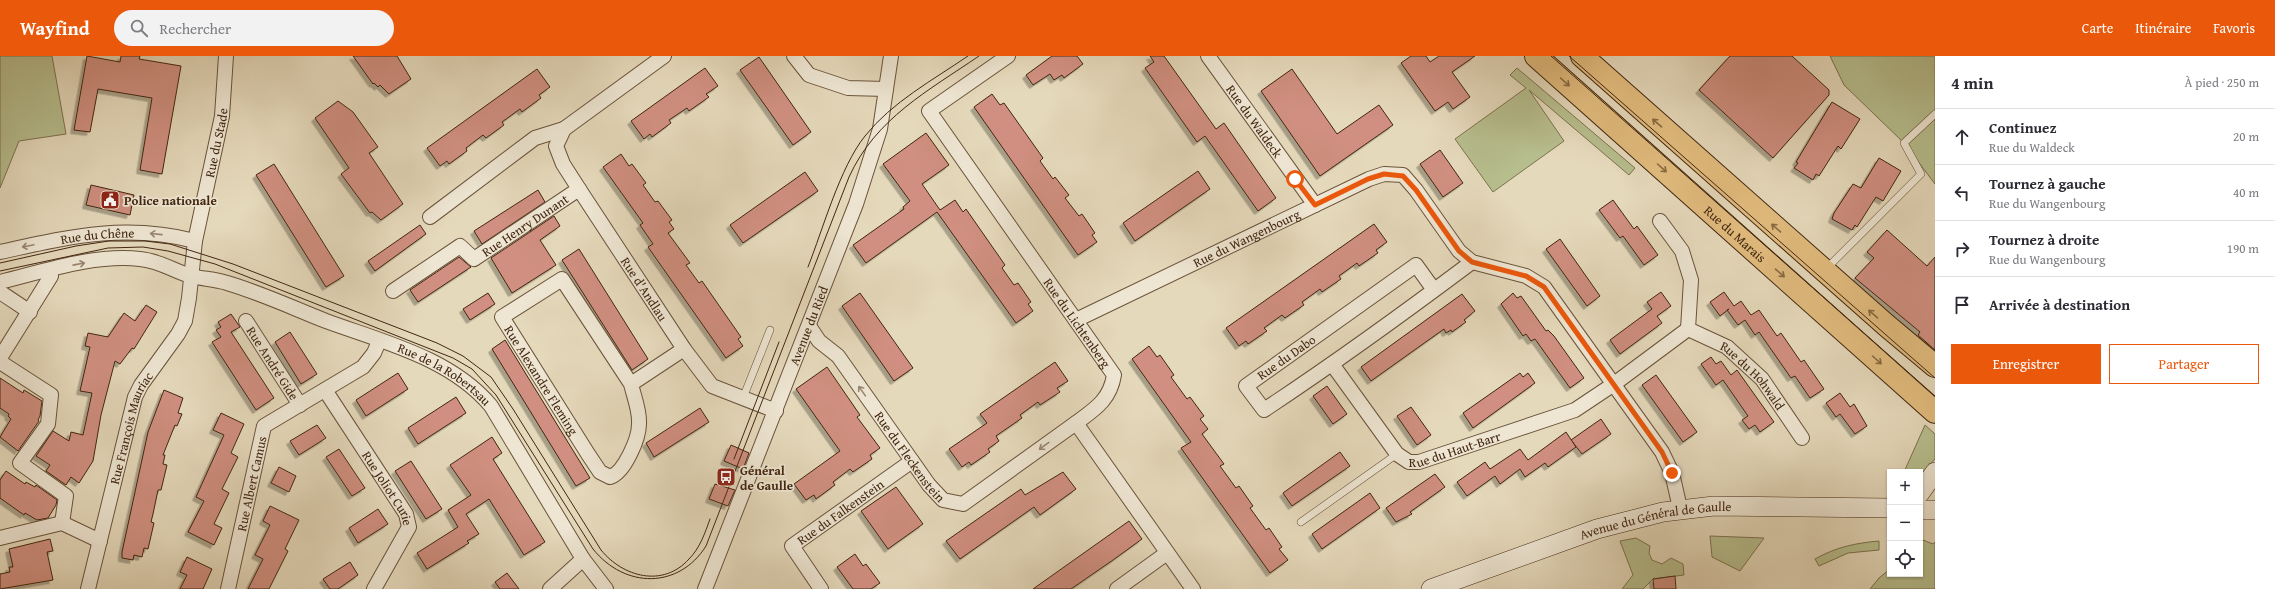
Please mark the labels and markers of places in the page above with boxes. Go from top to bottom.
public building icon: Police nationale [99,189,121,211]
place label: Police nationale [124,191,217,210]
place label: Général de Gaulle [740,461,793,495]
bus stop icon: Général de Gaulle [715,466,737,488]

